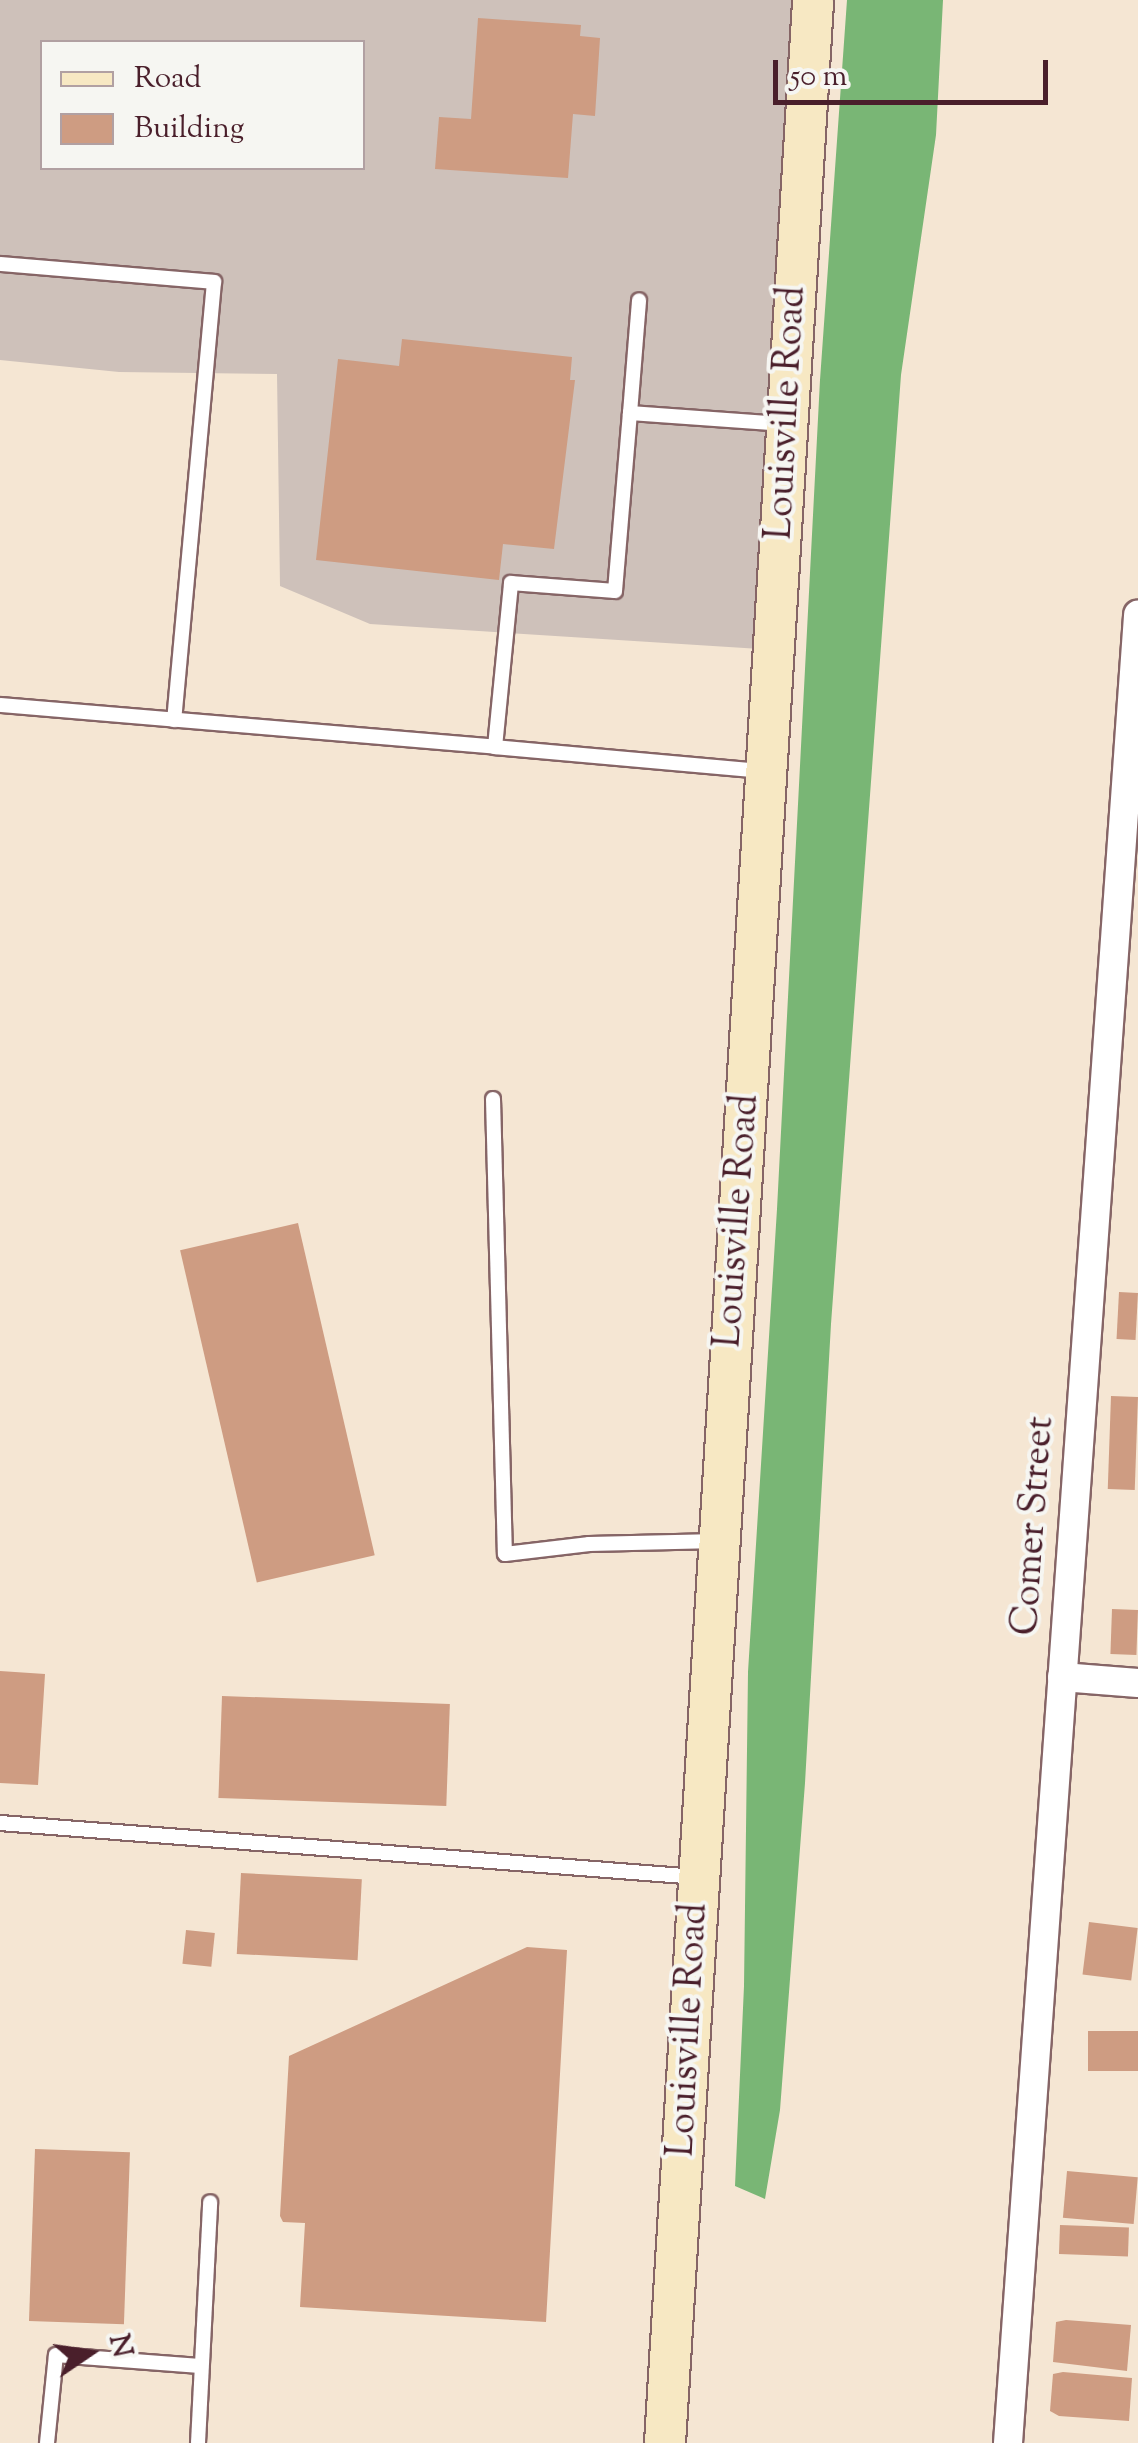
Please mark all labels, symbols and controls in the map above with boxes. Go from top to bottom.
legend [40,40,365,170]
scale bar [778,40,1053,102]
text: 50 m [790,56,847,99]
text: Road [134,58,201,101]
text: Building [134,108,244,151]
street label: Louisville Road [759,285,817,541]
street label: Louisville Road [707,1093,771,1349]
street label: Comer Street [1005,1415,1065,1637]
street label: Louisville Road [661,1902,719,2158]
north arrow [40,2303,140,2403]
text: N [97,2331,141,2362]

